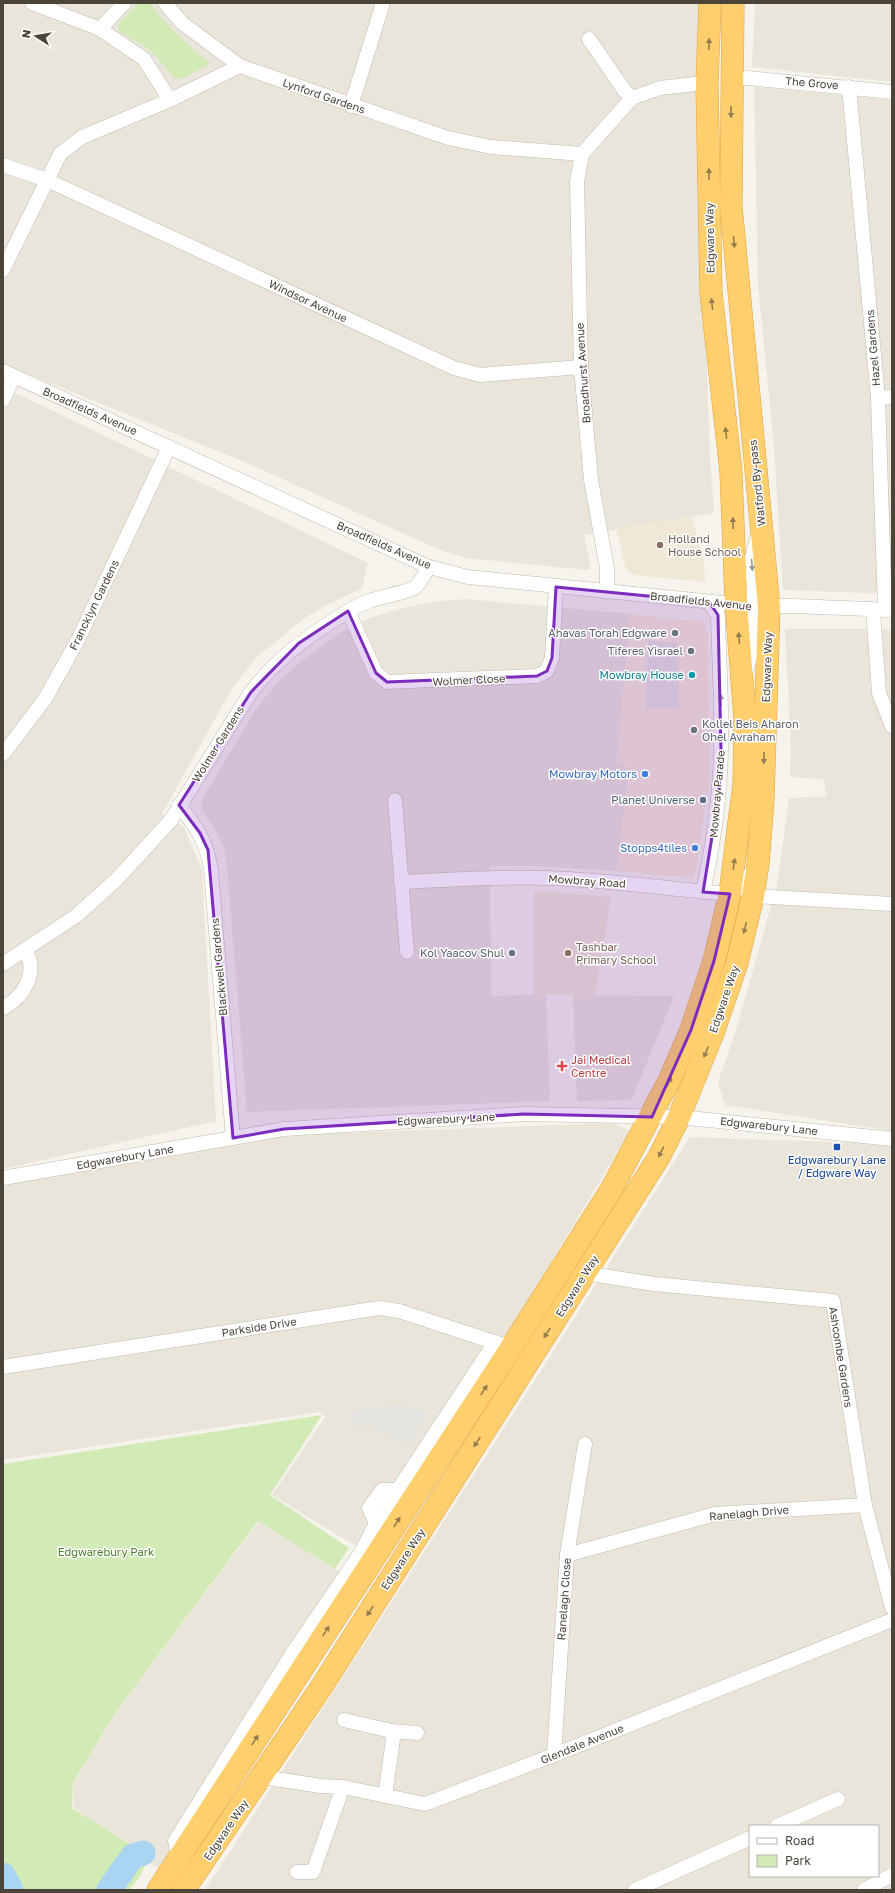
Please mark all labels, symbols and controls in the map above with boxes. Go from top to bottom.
north arrow [16,16,56,56]
text: N [19,28,33,39]
one-way arrow [705,38,712,50]
street label: The Grove [785,74,839,91]
street label: Lynford Gardens [281,75,367,116]
one-way arrow [728,106,734,119]
one-way arrow [706,167,712,180]
street label: Edgware Way [702,203,717,273]
one-way arrow [731,236,737,248]
street label: Windsor Avenue [267,277,350,324]
one-way arrow [709,298,716,310]
street label: Hazel Gardens [863,309,882,387]
street label: Broadhurst Avenue [573,322,592,424]
street label: Broadfields Avenue [41,384,139,437]
one-way arrow [723,427,730,439]
street label: Watford By-pass [745,439,768,527]
one-way arrow [729,517,736,529]
street label: Broadfields Avenue [335,518,433,571]
place label: Holland House School [668,532,742,558]
marker: Holland House School [655,540,665,550]
street label: Francklyn Gardens [66,557,121,652]
one-way arrow [749,559,756,571]
street label: Broadfields Avenue [650,589,752,612]
place label: Ahavas Torah Edgware [548,626,667,639]
marker: Ahavas Torah Edgware [670,628,680,638]
street label: Edgware Way [759,631,774,703]
one-way arrow [735,632,742,644]
place label: Tiferes Yisrael [608,644,683,657]
marker: Tiferes Yisrael [686,646,696,656]
place label: Mowbray House [599,668,684,681]
marker: Mowbray House [687,670,697,680]
street label: Wolmer Close [432,671,506,688]
one-way arrow [718,693,724,706]
street label: Wolmer Gardens [189,703,246,784]
place label: Kollel Beis Aharon Ohel Avraham [702,717,799,743]
marker: Kollel Beis Aharon Ohel Avraham [689,725,699,735]
street label: Mowbray Parade [706,750,727,838]
one-way arrow [761,752,767,765]
place label: Mowbray Motors [549,767,637,780]
marker: Mowbray Motors [640,769,650,779]
place label: Planet Universe [611,793,695,806]
marker: Planet Universe [698,795,708,805]
place label: Stopps4tiles [620,841,687,854]
marker: Stopps4tiles [690,843,700,853]
one-way arrow [731,858,737,871]
street label: Mowbray Road [548,871,626,890]
street label: Blackwell Gardens [208,917,229,1017]
one-way arrow [742,922,748,934]
place label: Tashbar Primary School [576,940,657,966]
place label: Kol Yaacov Shul [420,946,504,959]
marker: Kol Yaacov Shul [507,948,517,958]
marker: Tashbar Primary School [563,948,573,958]
street label: Edgware Way [706,963,741,1034]
one-way arrow [702,1046,708,1058]
place label: Jai Medical Centre [571,1053,631,1079]
marker: Jai Medical Centre [556,1060,568,1072]
one-way arrow [666,1076,672,1088]
street label: Edgwarebury Lane [397,1109,495,1128]
street label: Edgwarebury Lane [719,1114,819,1137]
street label: Edgwarebury Lane [75,1142,174,1171]
marker: Edgwarebury Lane / Edgware Way [832,1142,842,1152]
one-way arrow [658,1146,665,1157]
place label: Edgwarebury Lane / Edgware Way [788,1153,886,1179]
street label: Edgware Way [552,1252,601,1319]
street label: Ashcombe Gardens [827,1306,856,1408]
street label: Parkside Drive [220,1314,297,1339]
one-way arrow [543,1328,551,1338]
one-way arrow [480,1385,488,1395]
one-way arrow [474,1436,481,1448]
street label: Ranelagh Drive [709,1503,789,1522]
one-way arrow [393,1517,401,1527]
street label: Edgware Way [378,1526,427,1592]
park label: Edgwarebury Park [58,1545,154,1558]
street label: Ranelagh Close [554,1557,573,1641]
one-way arrow [366,1606,374,1616]
one-way arrow [322,1626,330,1636]
street label: Glendale Avenue [538,1721,625,1766]
one-way arrow [252,1734,259,1746]
street label: Edgware Way [200,1797,251,1863]
legend [749,1825,879,1877]
text: Road [785,1833,814,1848]
text: Park [785,1853,811,1868]

